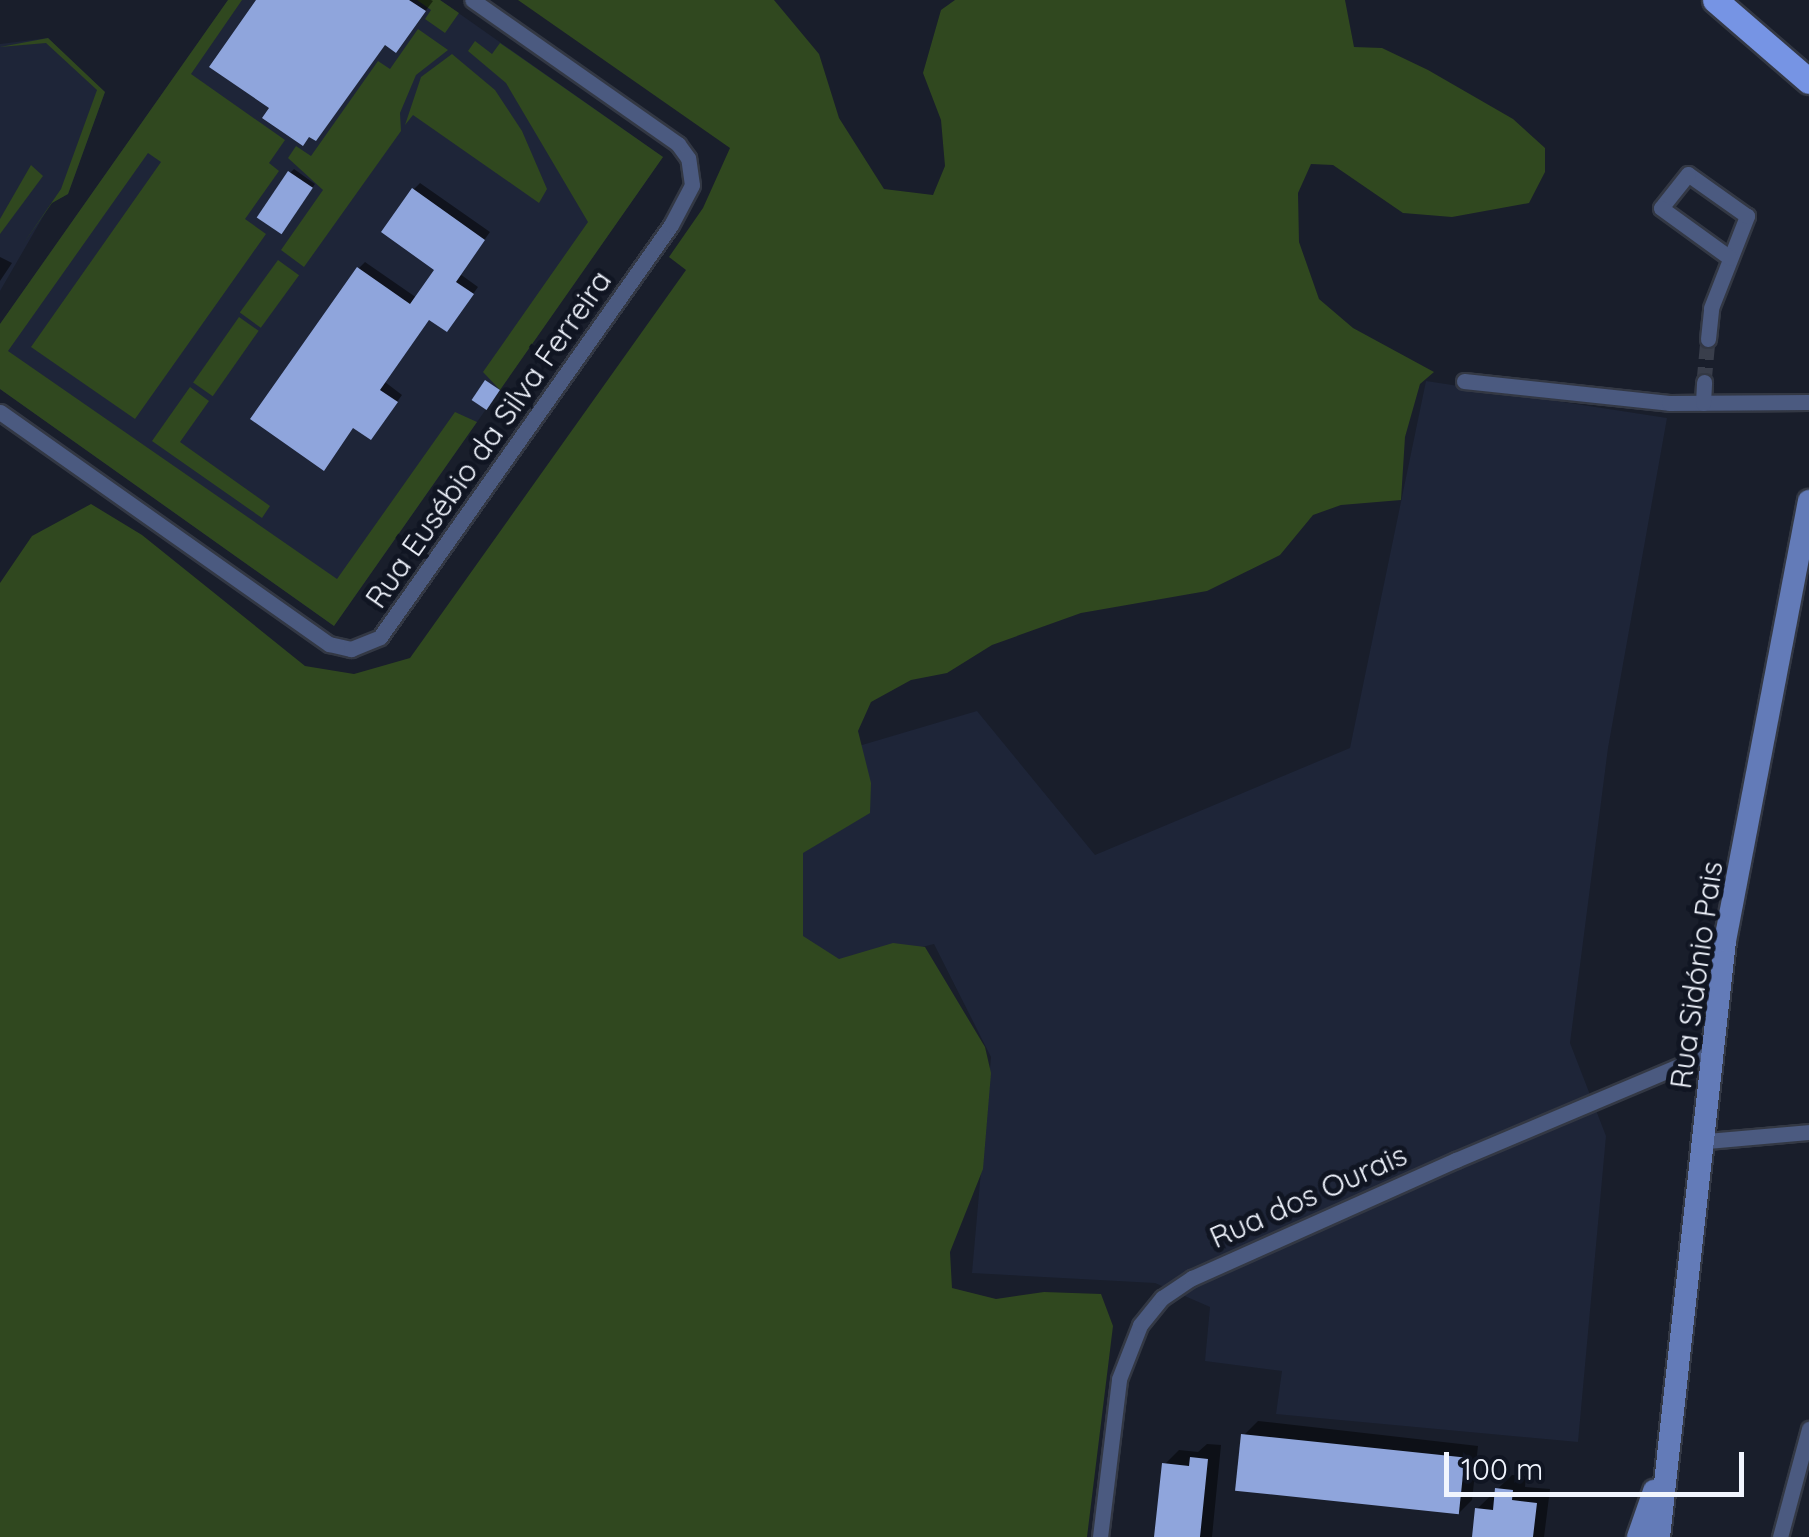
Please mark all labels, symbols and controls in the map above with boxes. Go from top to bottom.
street label: Rua Eusébio da Silva Ferreira [357,263,619,615]
street label: Rua Sidónio Pais [1662,859,1730,1091]
street label: Rua dos Ourais [1204,1137,1412,1255]
scale bar [1449,1432,1749,1494]
text: 100 m [1461,1450,1543,1488]

